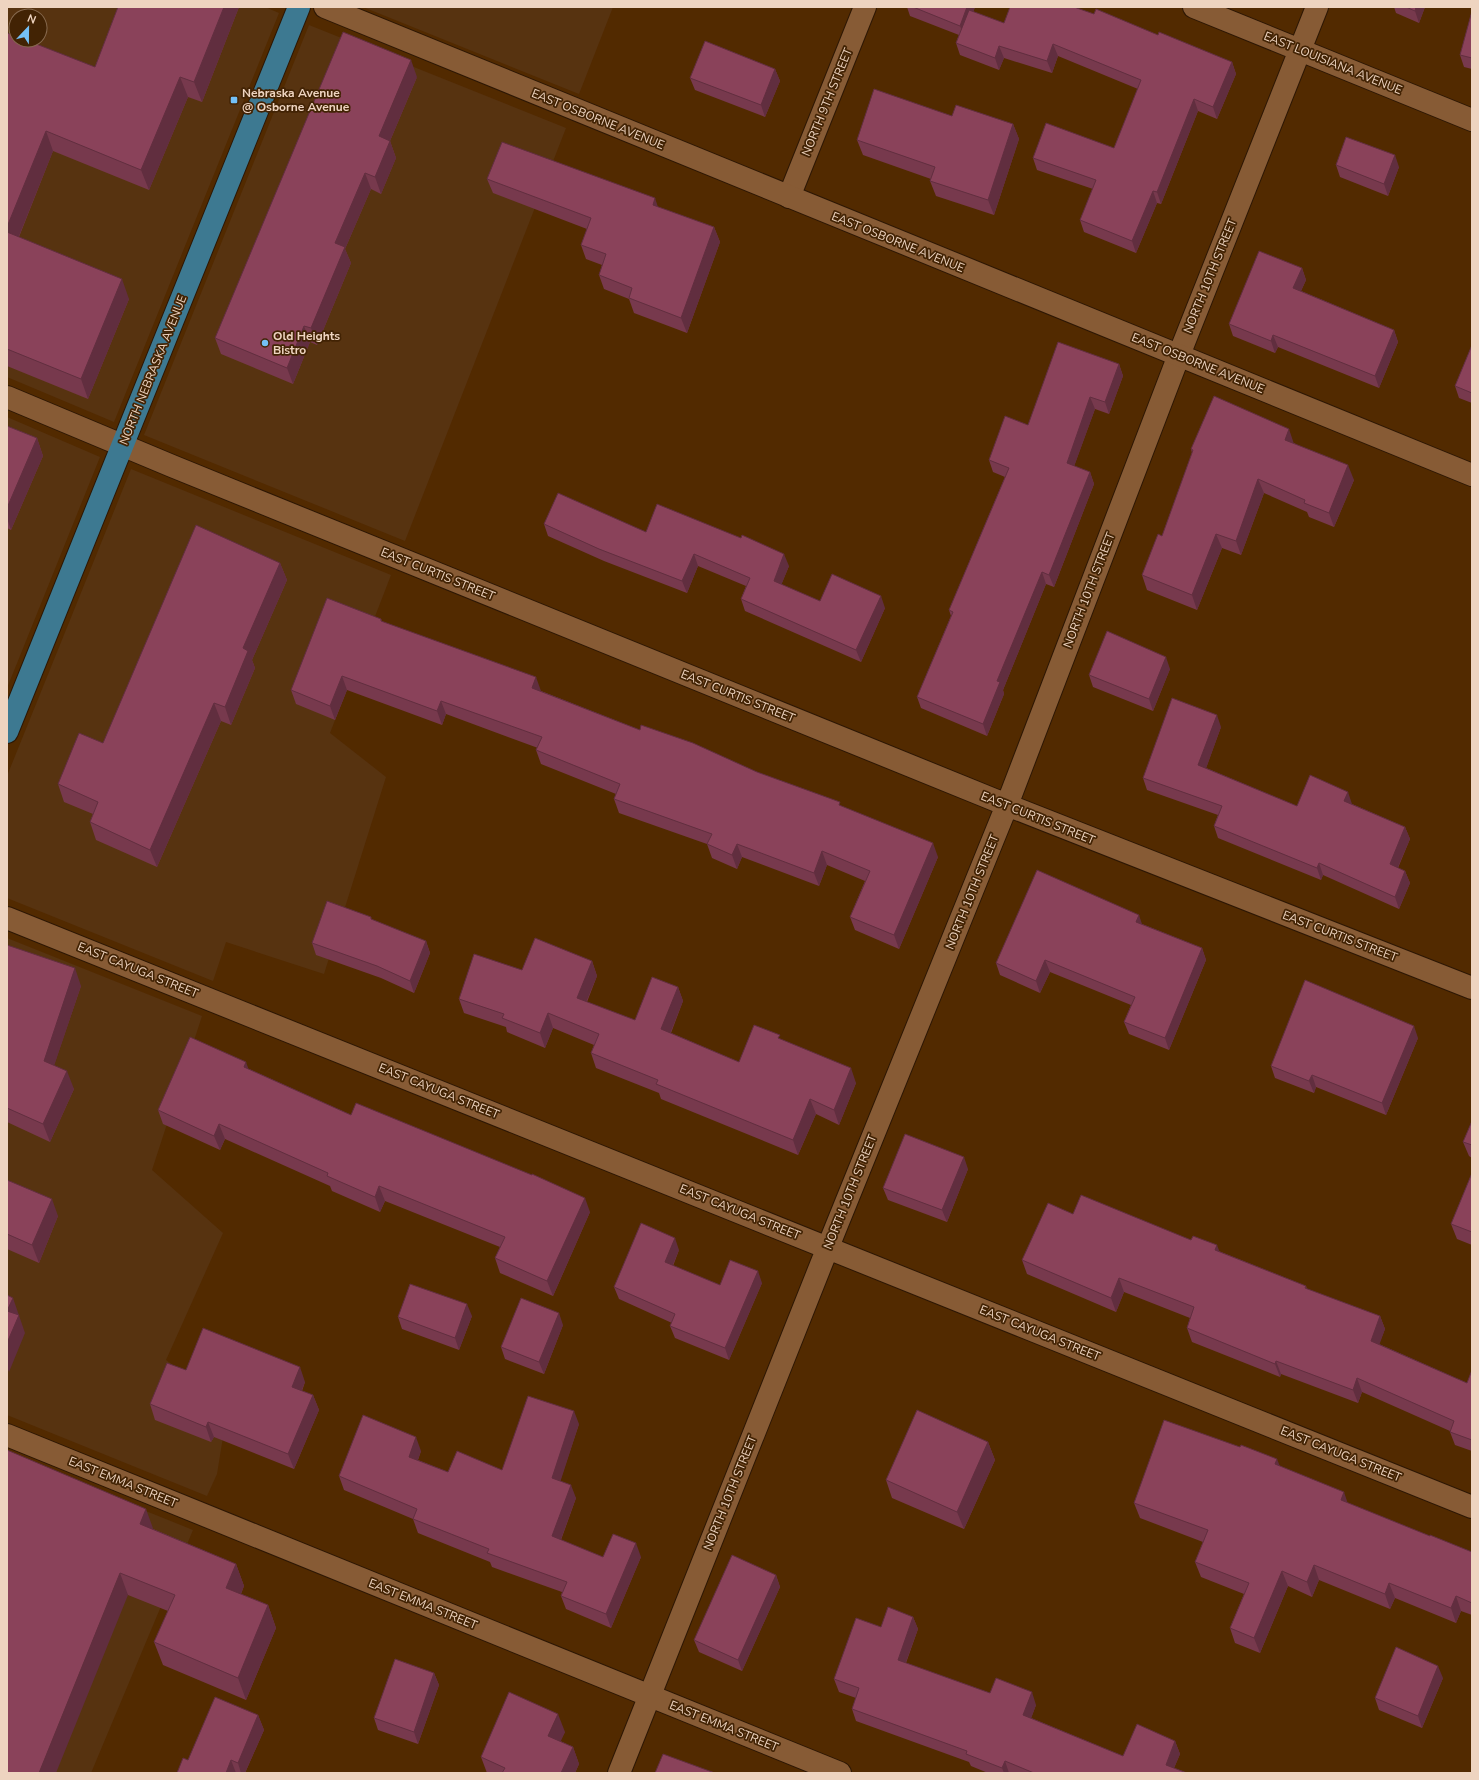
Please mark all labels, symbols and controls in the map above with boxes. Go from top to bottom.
north arrow [8,8,48,48]
text: N [25,11,38,28]
street label: EAST LOUISIANA AVENUE [1261,28,1405,98]
street label: NORTH 9TH STREET [798,45,856,159]
place label: Nebraska Avenue @ Osborne Avenue [242,85,350,115]
street label: EAST OSBORNE AVENUE [529,85,667,153]
marker: Nebraska Avenue @ Osborne Avenue [229,95,239,105]
street label: EAST OSBORNE AVENUE [829,208,967,276]
street label: NORTH 10TH STREET [1180,215,1241,336]
street label: NORTH NEBRASKA AVENUE [116,293,190,447]
place label: Old Heights Bistro [273,328,340,358]
street label: EAST OSBORNE AVENUE [1129,329,1267,397]
marker: Old Heights Bistro [260,338,270,348]
street label: NORTH 10TH STREET [1060,529,1119,650]
street label: EAST CURTIS STREET [378,544,498,605]
street label: EAST CURTIS STREET [678,666,798,727]
street label: EAST CURTIS STREET [978,788,1098,849]
street label: NORTH 10TH STREET [942,831,1003,952]
street label: EAST CURTIS STREET [1280,907,1400,966]
street label: EAST CAYUGA STREET [75,938,201,1002]
street label: EAST CAYUGA STREET [376,1059,502,1123]
street label: NORTH 10TH STREET [820,1131,881,1252]
street label: EAST CAYUGA STREET [677,1180,803,1244]
street label: EAST CAYUGA STREET [977,1301,1103,1365]
street label: EAST CAYUGA STREET [1278,1422,1404,1486]
street label: NORTH 10TH STREET [700,1432,761,1553]
street label: EAST EMMA STREET [66,1453,180,1511]
street label: EAST EMMA STREET [366,1575,480,1633]
street label: EAST EMMA STREET [667,1697,781,1755]

